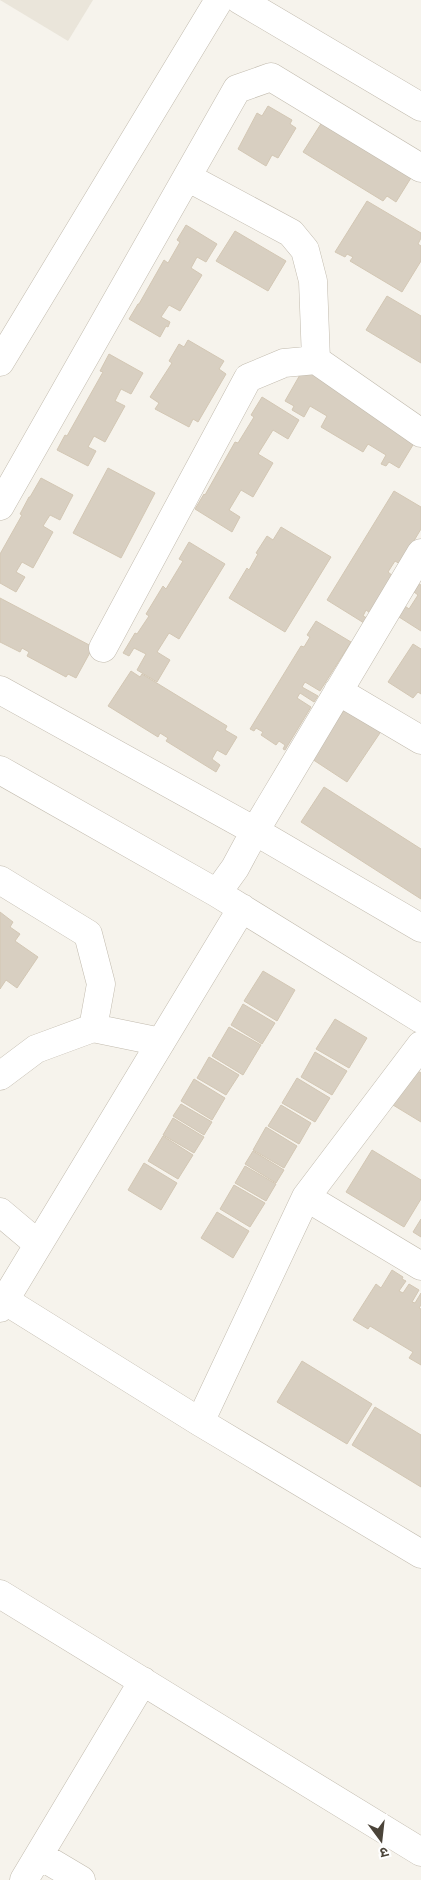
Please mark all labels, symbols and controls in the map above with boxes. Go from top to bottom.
north arrow [356,1815,406,1865]
text: उ [377,1843,391,1863]

